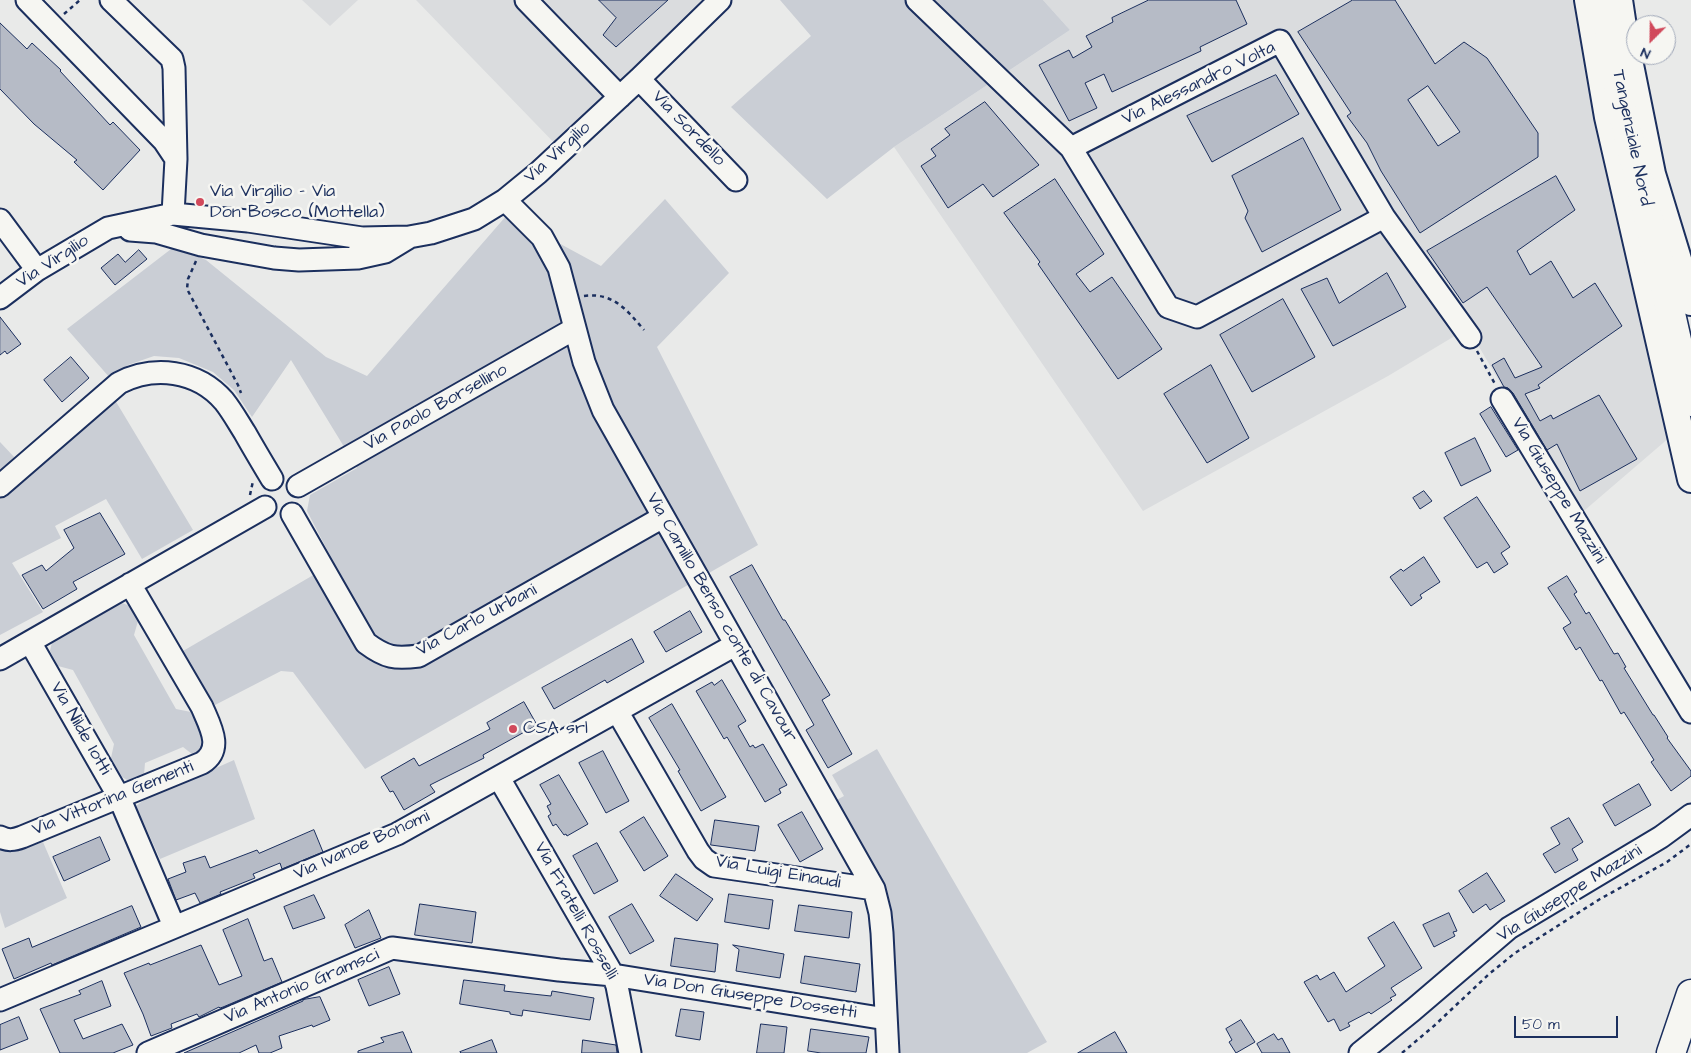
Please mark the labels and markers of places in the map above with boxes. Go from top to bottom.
place label: Via Virgilio - Via Don Bosco (Mottella) [210,181,384,223]
marker: Via Virgilio - Via Don Bosco (Mottella) [194,196,206,208]
place label: CSA srl [523,718,588,740]
marker: CSA srl [507,723,519,735]

